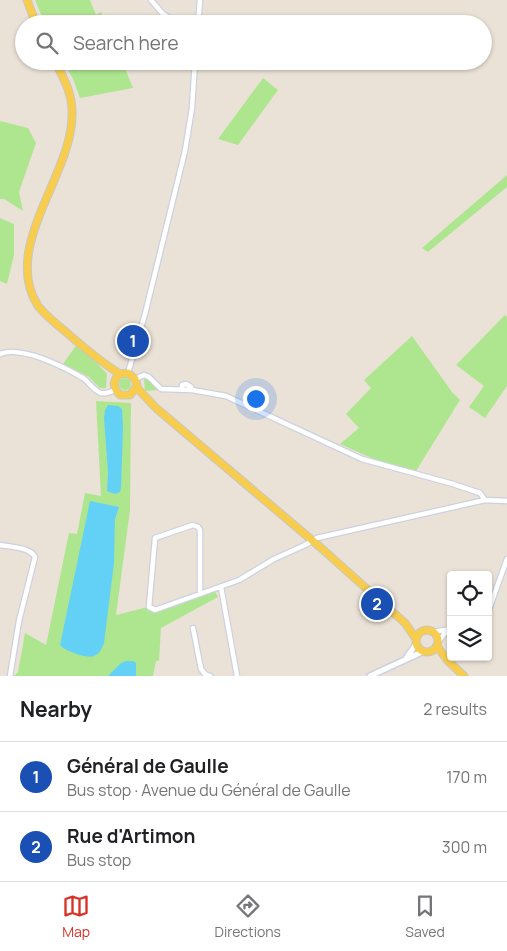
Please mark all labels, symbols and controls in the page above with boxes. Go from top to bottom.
search box [15,15,492,70]
icon: search [33,29,61,57]
text: Search here [73,30,179,56]
pin: 1 [117,322,149,360]
your location [243,386,269,412]
map controls [447,571,492,661]
button: locate [447,571,492,616]
pin: 2 [361,585,393,623]
button: layers [447,616,492,661]
text: Nearby [20,695,92,723]
text: 2 results [423,698,487,720]
text: Général de Gaulle [67,753,229,779]
text: 1 [32,766,40,788]
text: 170 m [446,766,487,788]
text: Bus stop · Avenue du Général de Gaulle [67,779,351,801]
text: Rue d'Artimon [67,823,195,849]
text: 2 [31,836,41,858]
text: 300 m [442,836,487,858]
text: Bus stop [67,849,131,871]
tab: Map [62,892,90,941]
tab: Directions [215,892,281,941]
tab: Saved [405,892,445,941]

